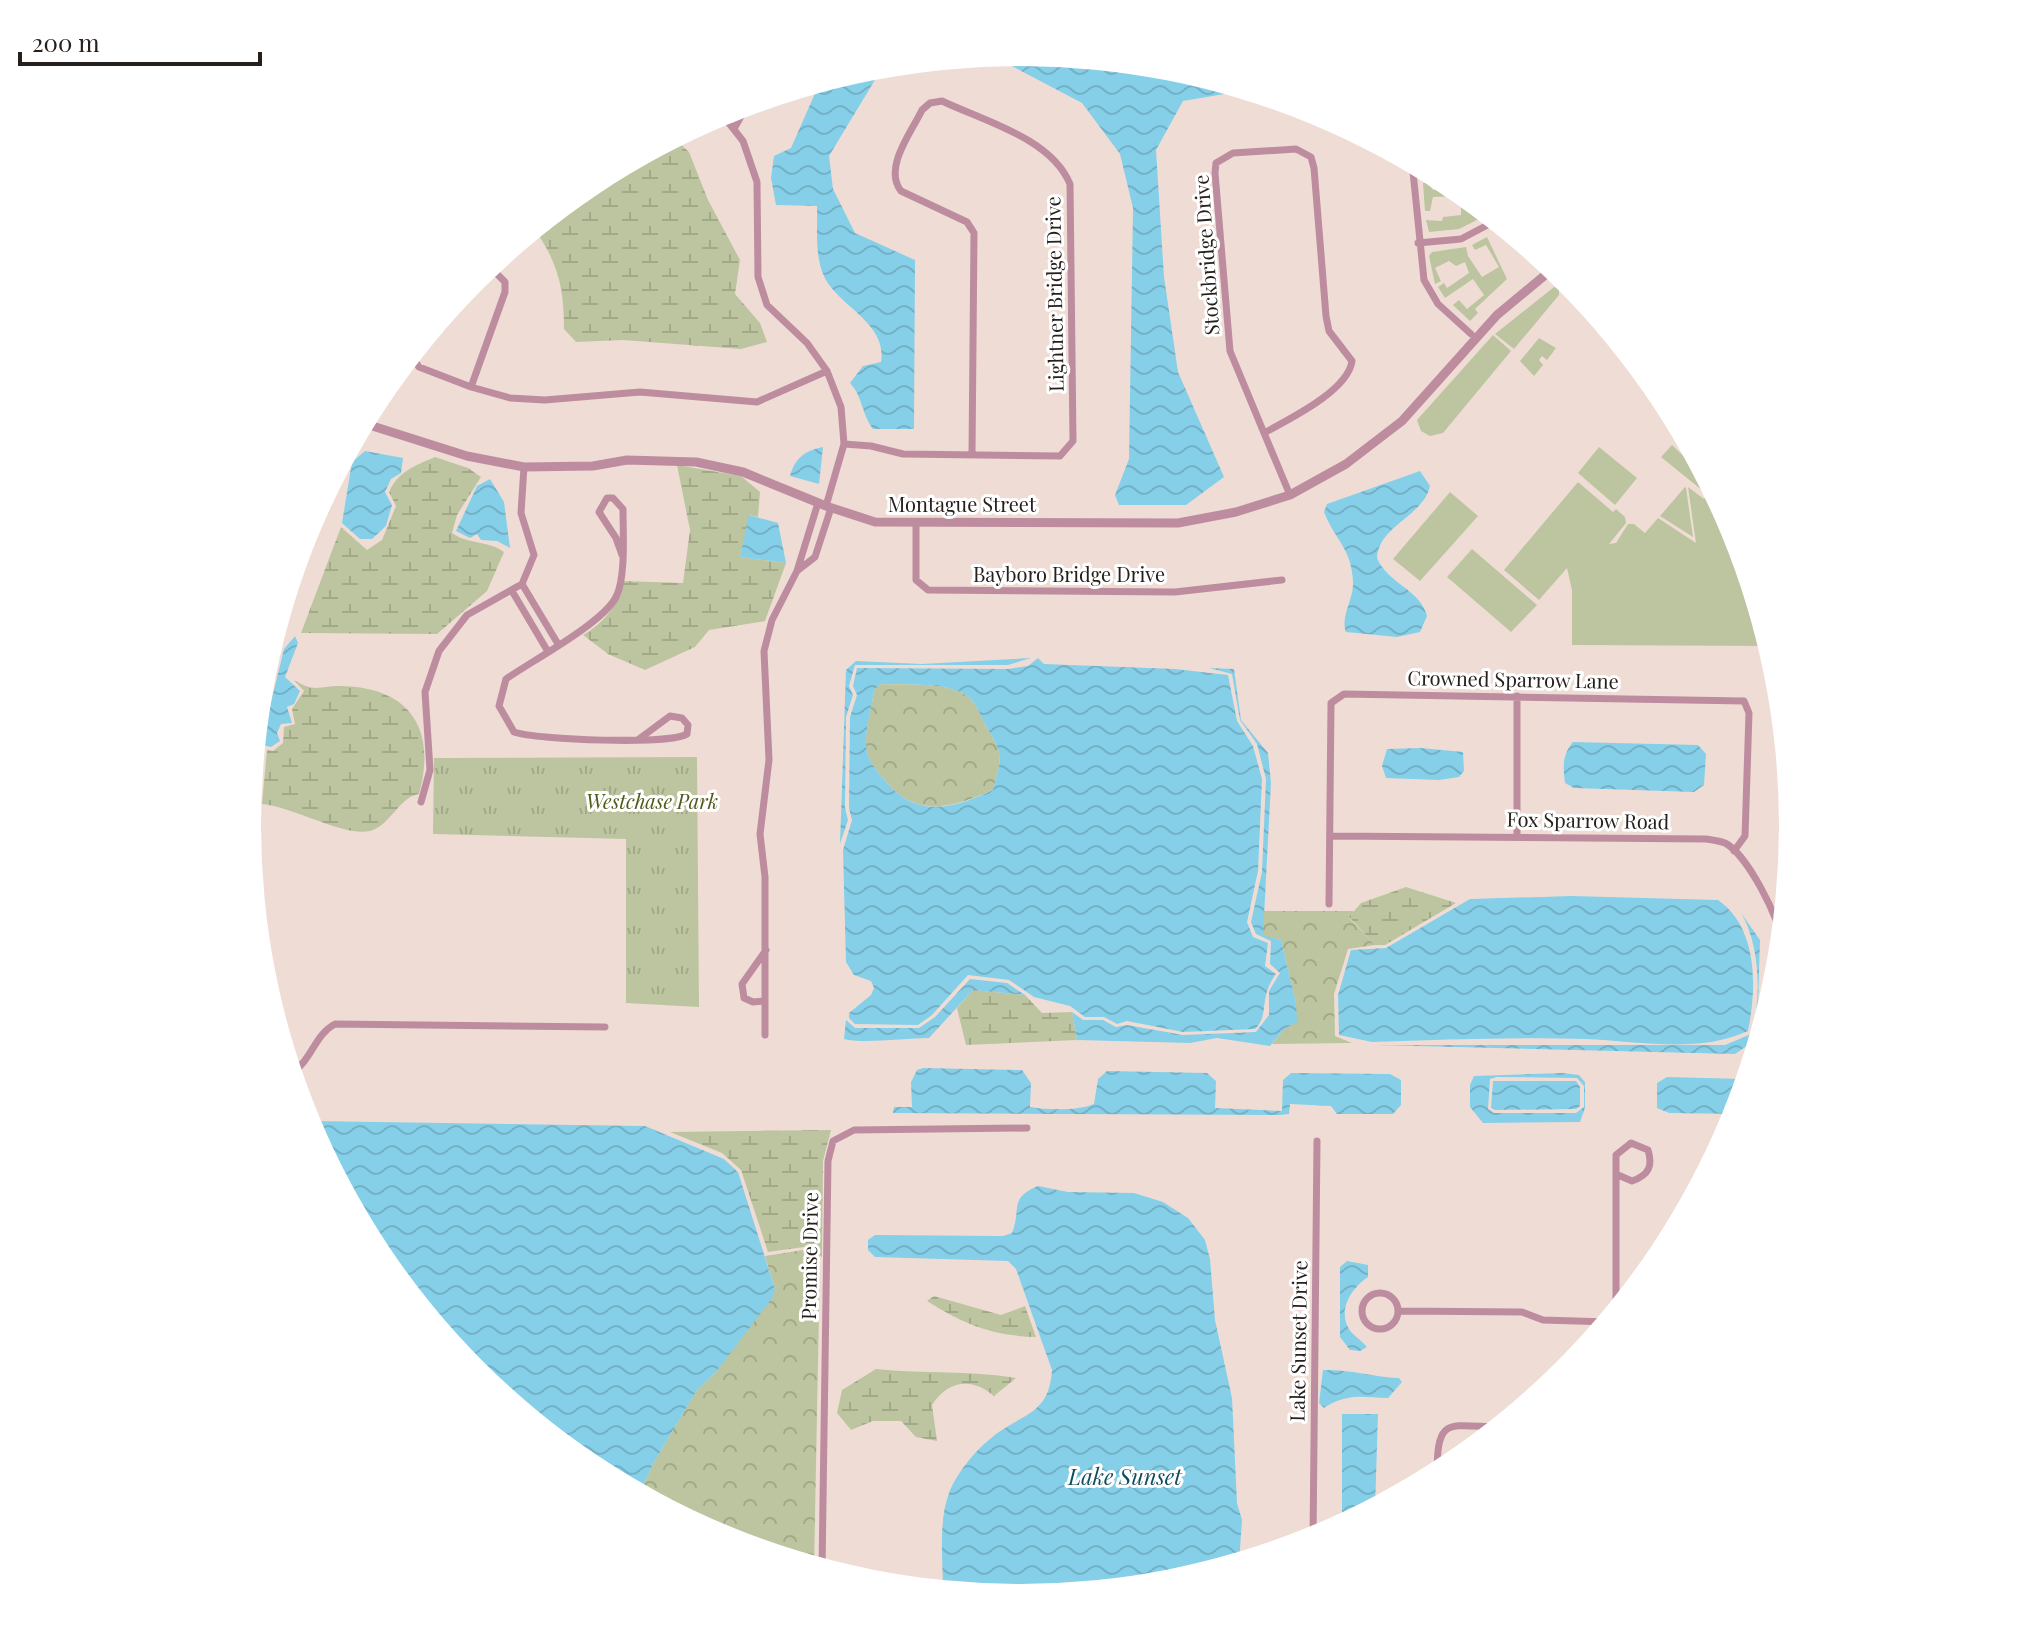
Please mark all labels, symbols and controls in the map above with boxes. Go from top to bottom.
scale bar [20,16,260,66]
text: 200 m [32,26,100,58]
street label: Stockbridge Drive [1186,174,1225,336]
street label: Lightner Bridge Drive [1038,196,1069,392]
street label: Montague Street [888,490,1037,517]
street label: Bayboro Bridge Drive [973,560,1165,587]
street label: Crowned Sparrow Lane [1407,663,1619,694]
park label: Westchase Park [586,787,718,814]
street label: Fox Sparrow Road [1506,805,1670,834]
street label: Promise Drive [794,1192,823,1320]
street label: Lake Sunset Drive [1283,1260,1312,1422]
water label: Lake Sunset [1067,1461,1183,1491]

